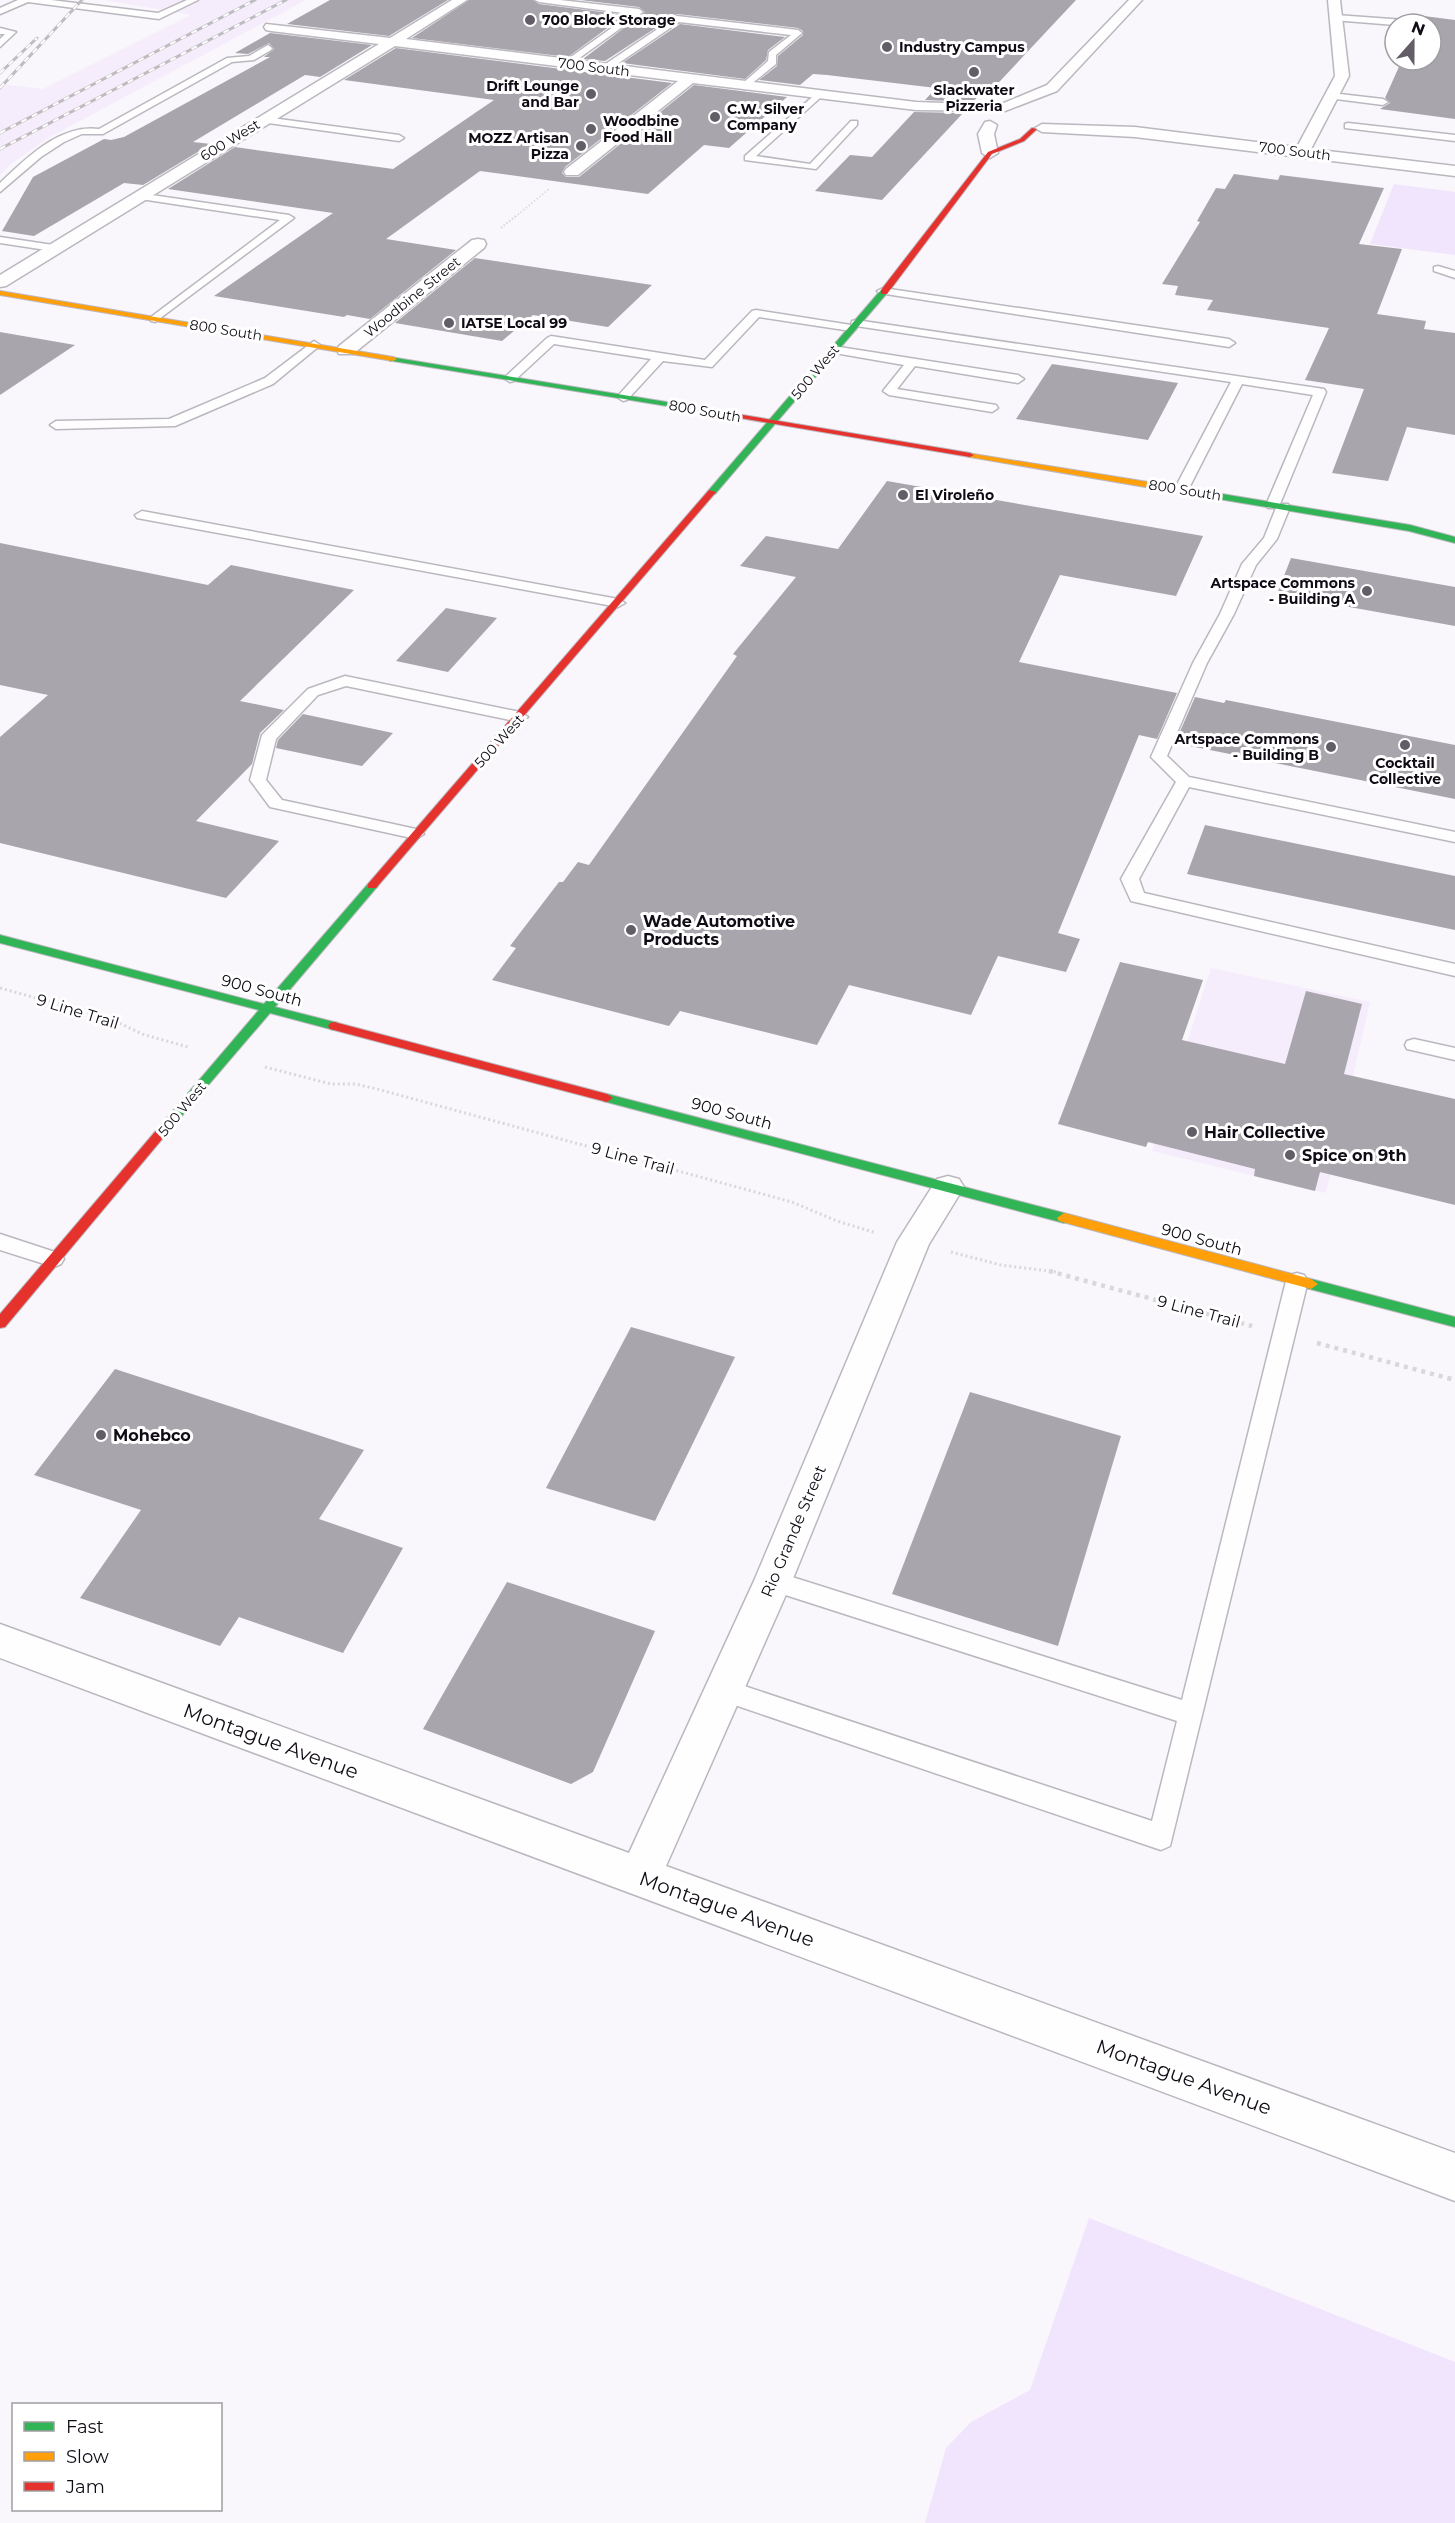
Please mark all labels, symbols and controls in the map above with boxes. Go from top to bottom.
place label: 700 Block Storage [542,11,676,29]
north arrow [1383,12,1443,72]
marker: 700 Block Storage [523,13,537,27]
text: N [1409,17,1428,40]
place label: Industry Campus [899,38,1025,56]
marker: Industry Campus [880,40,894,54]
street label: 700 South [557,54,631,80]
marker: Slackwater Pizzeria [967,65,981,79]
place label: Drift Lounge and Bar [486,77,579,111]
place label: Slackwater Pizzeria [934,81,1014,115]
marker: Drift Lounge and Bar [584,87,598,101]
place label: C.W. Silver Company [727,100,804,134]
marker: C.W. Silver Company [708,110,722,124]
place label: Woodbine Food Hall [603,112,679,146]
street label: 600 West [197,115,263,165]
marker: Woodbine Food Hall [584,122,598,136]
place label: MOZZ Artisan Pizza [468,129,569,163]
street label: 700 South [1258,138,1332,164]
marker: MOZZ Artisan Pizza [574,139,588,153]
street label: Woodbine Street [360,252,464,341]
place label: IATSE Local 99 [461,314,567,332]
street label: 800 South [188,315,264,345]
marker: IATSE Local 99 [442,316,456,330]
street label: 500 West [787,341,843,403]
street label: 800 South [667,396,743,426]
street label: 800 South [1147,475,1223,505]
place label: El Viroleño [915,486,994,504]
marker: El Viroleño [896,488,910,502]
place label: Artspace Commons - Building A [1210,574,1356,608]
marker: Artspace Commons - Building A [1360,584,1374,598]
street label: 500 West [470,710,528,772]
place label: Artspace Commons - Building B [1174,730,1320,764]
marker: Cocktail Collective [1398,738,1412,752]
marker: Artspace Commons - Building B [1324,740,1338,754]
place label: Cocktail Collective [1369,754,1441,788]
place label: Wade Automotive Products [643,912,795,949]
marker: Wade Automotive Products [624,923,638,937]
street label: 900 South [219,971,304,1010]
street label: 9 Line Trail [34,990,121,1033]
street label: 500 West [154,1078,210,1140]
street label: 900 South [689,1094,774,1133]
place label: Hair Collective [1204,1123,1325,1142]
marker: Hair Collective [1185,1125,1199,1139]
street label: 9 Line Trail [589,1138,676,1179]
place label: Spice on 9th [1302,1146,1406,1165]
marker: Spice on 9th [1283,1148,1297,1162]
street label: 900 South [1159,1220,1244,1259]
street label: 9 Line Trail [1155,1291,1242,1332]
place label: Mohebco [113,1426,191,1445]
marker: Mohebco [94,1428,108,1442]
street label: Rio Grande Street [757,1462,830,1600]
street label: Montague Avenue [180,1698,362,1784]
street label: Montague Avenue [636,1866,818,1952]
street label: Montague Avenue [1093,2034,1275,2120]
legend [12,2403,222,2511]
text: Fast [66,2416,104,2438]
text: Slow [66,2446,109,2468]
text: Jam [65,2476,105,2498]

